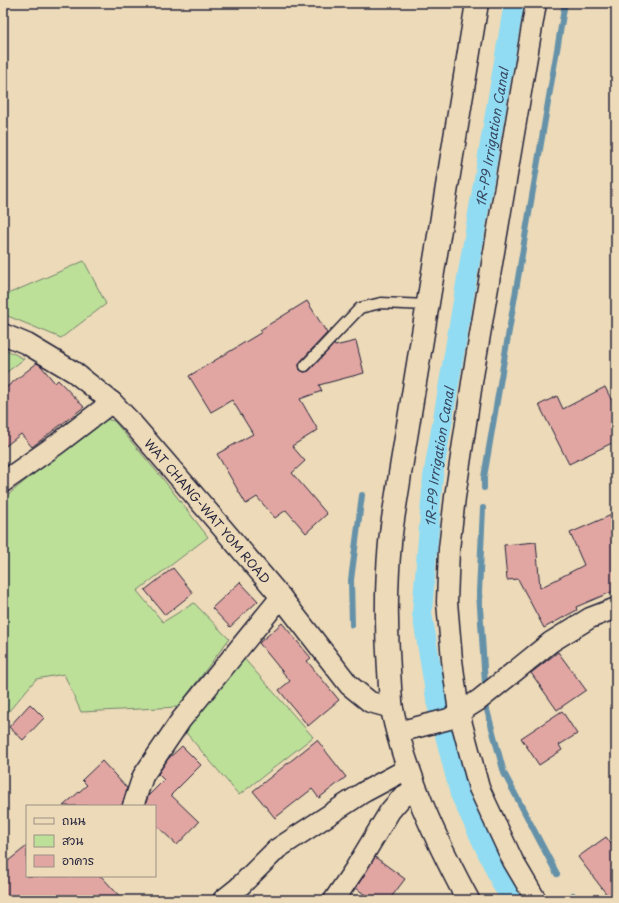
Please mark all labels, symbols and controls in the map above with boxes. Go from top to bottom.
water label: 1R-P9 Irrigation Canal [470,64,513,208]
water label: 1R-P9 Irrigation Canal [420,383,458,527]
street label: WAT CHANG-WAT YOM ROAD [140,435,275,587]
legend [26,805,156,877]
text: ถนน [62,811,86,829]
text: สวน [62,831,83,849]
text: อาคาร [62,851,94,869]

